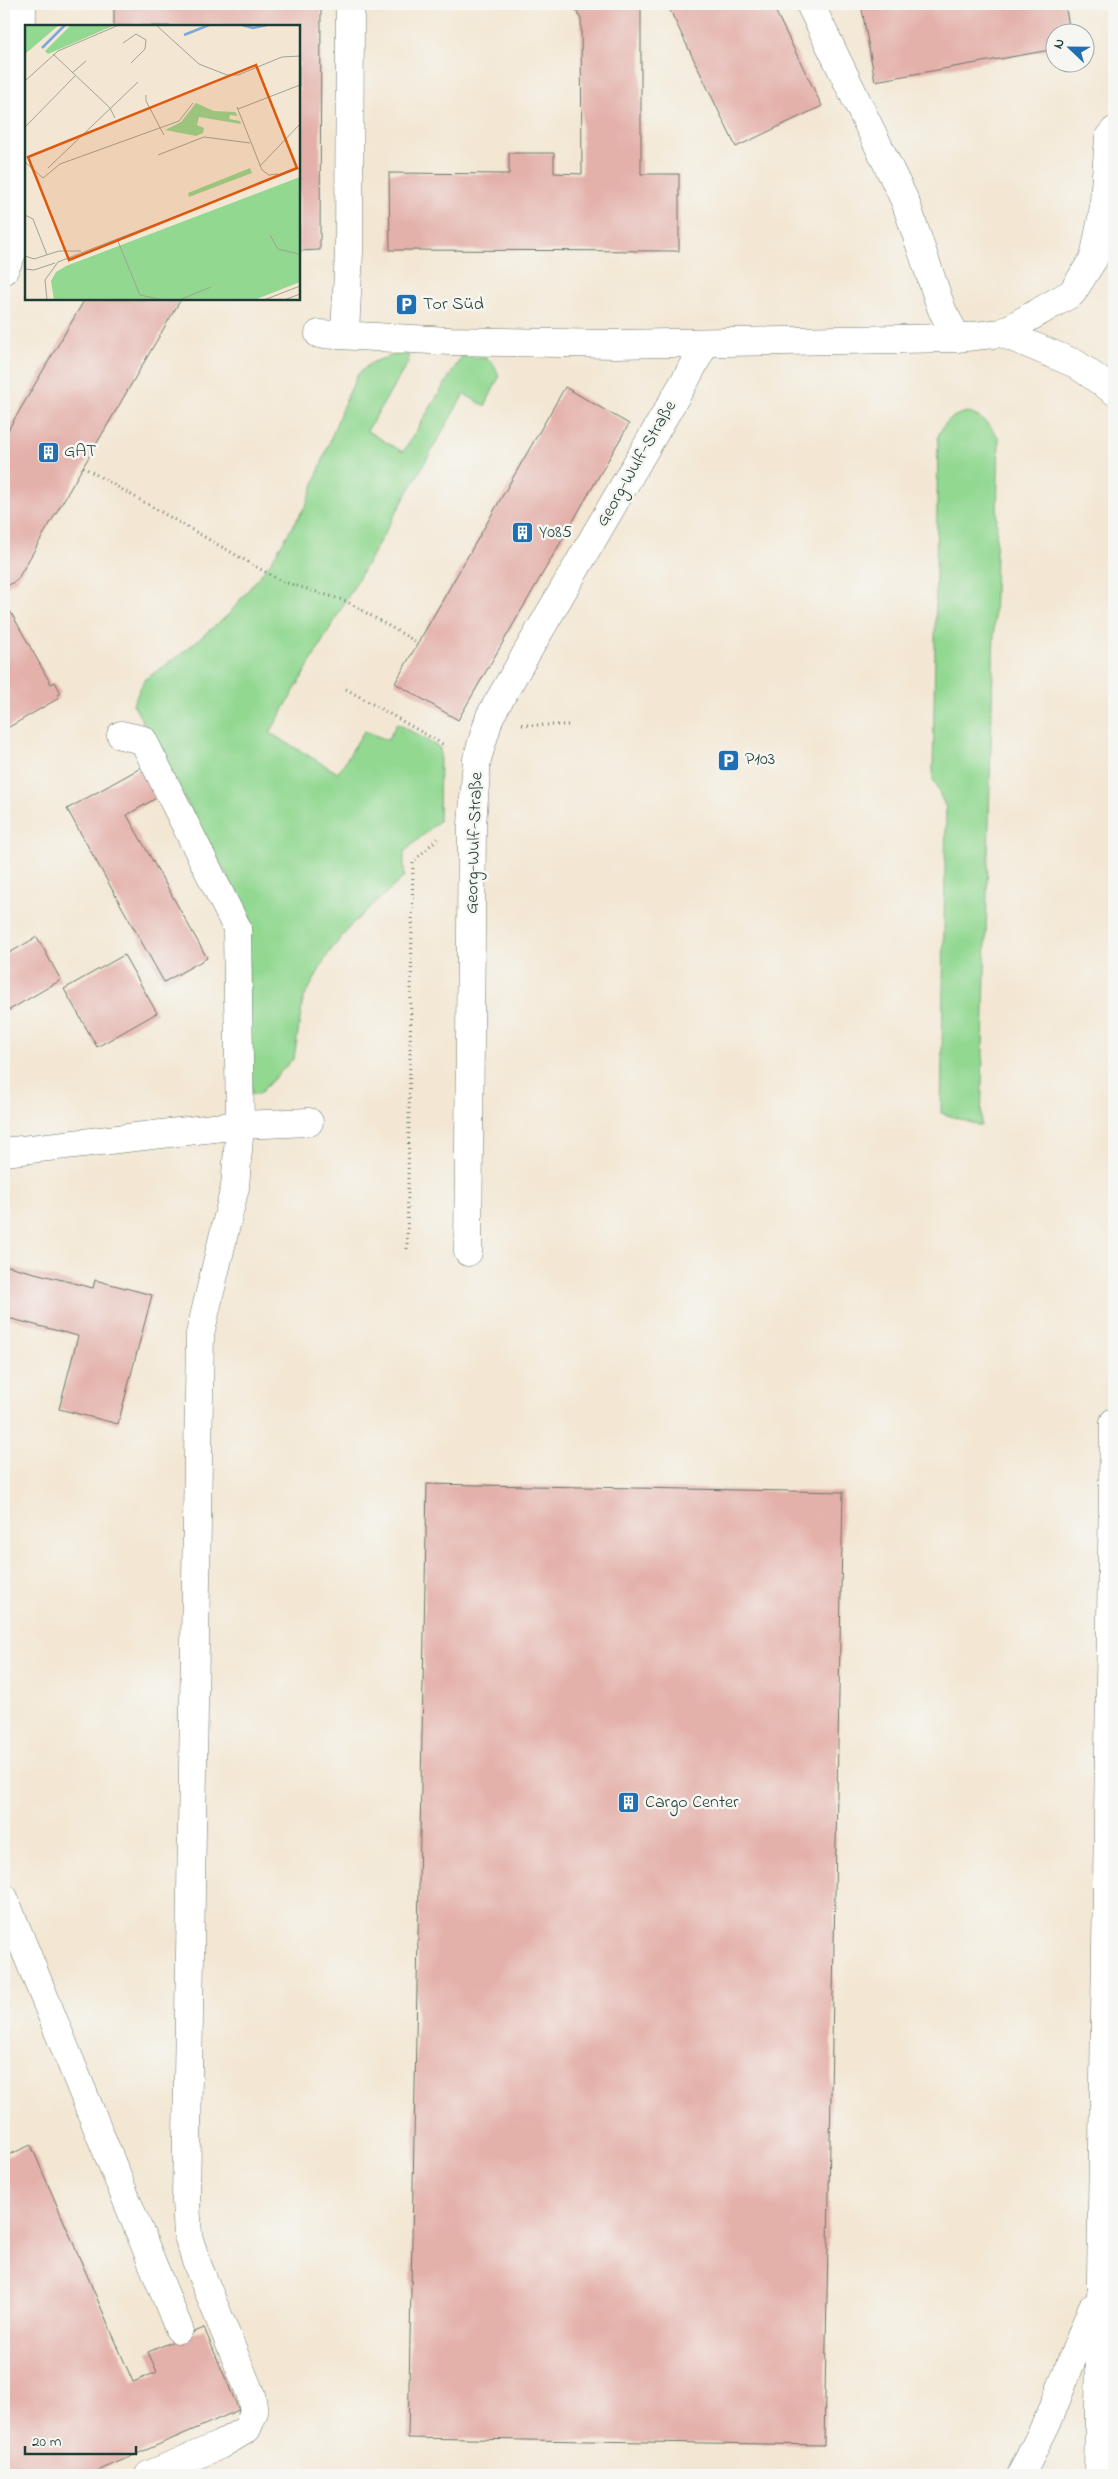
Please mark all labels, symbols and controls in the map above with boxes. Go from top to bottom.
north arrow [1046,22,1096,72]
inset map [25,25,300,300]
text: N [1048,35,1071,52]
place label: Tor Süd [423,292,484,318]
parking icon: Tor Süd [395,293,419,317]
street label: Georg-Wulf-Straße [590,395,685,532]
place label: GAT [64,439,97,465]
building icon: GAT [36,440,60,464]
place label: Y085 [539,520,572,546]
building icon: Y085 [511,521,535,545]
place label: P103 [745,747,775,773]
parking icon: P103 [717,748,741,772]
street label: Georg-Wulf-Straße [460,771,491,914]
place label: Cargo Center [645,1790,739,1817]
building icon: Cargo Center [617,1791,641,1815]
scale bar [25,2424,136,2456]
text: 20 m [32,2431,62,2453]

